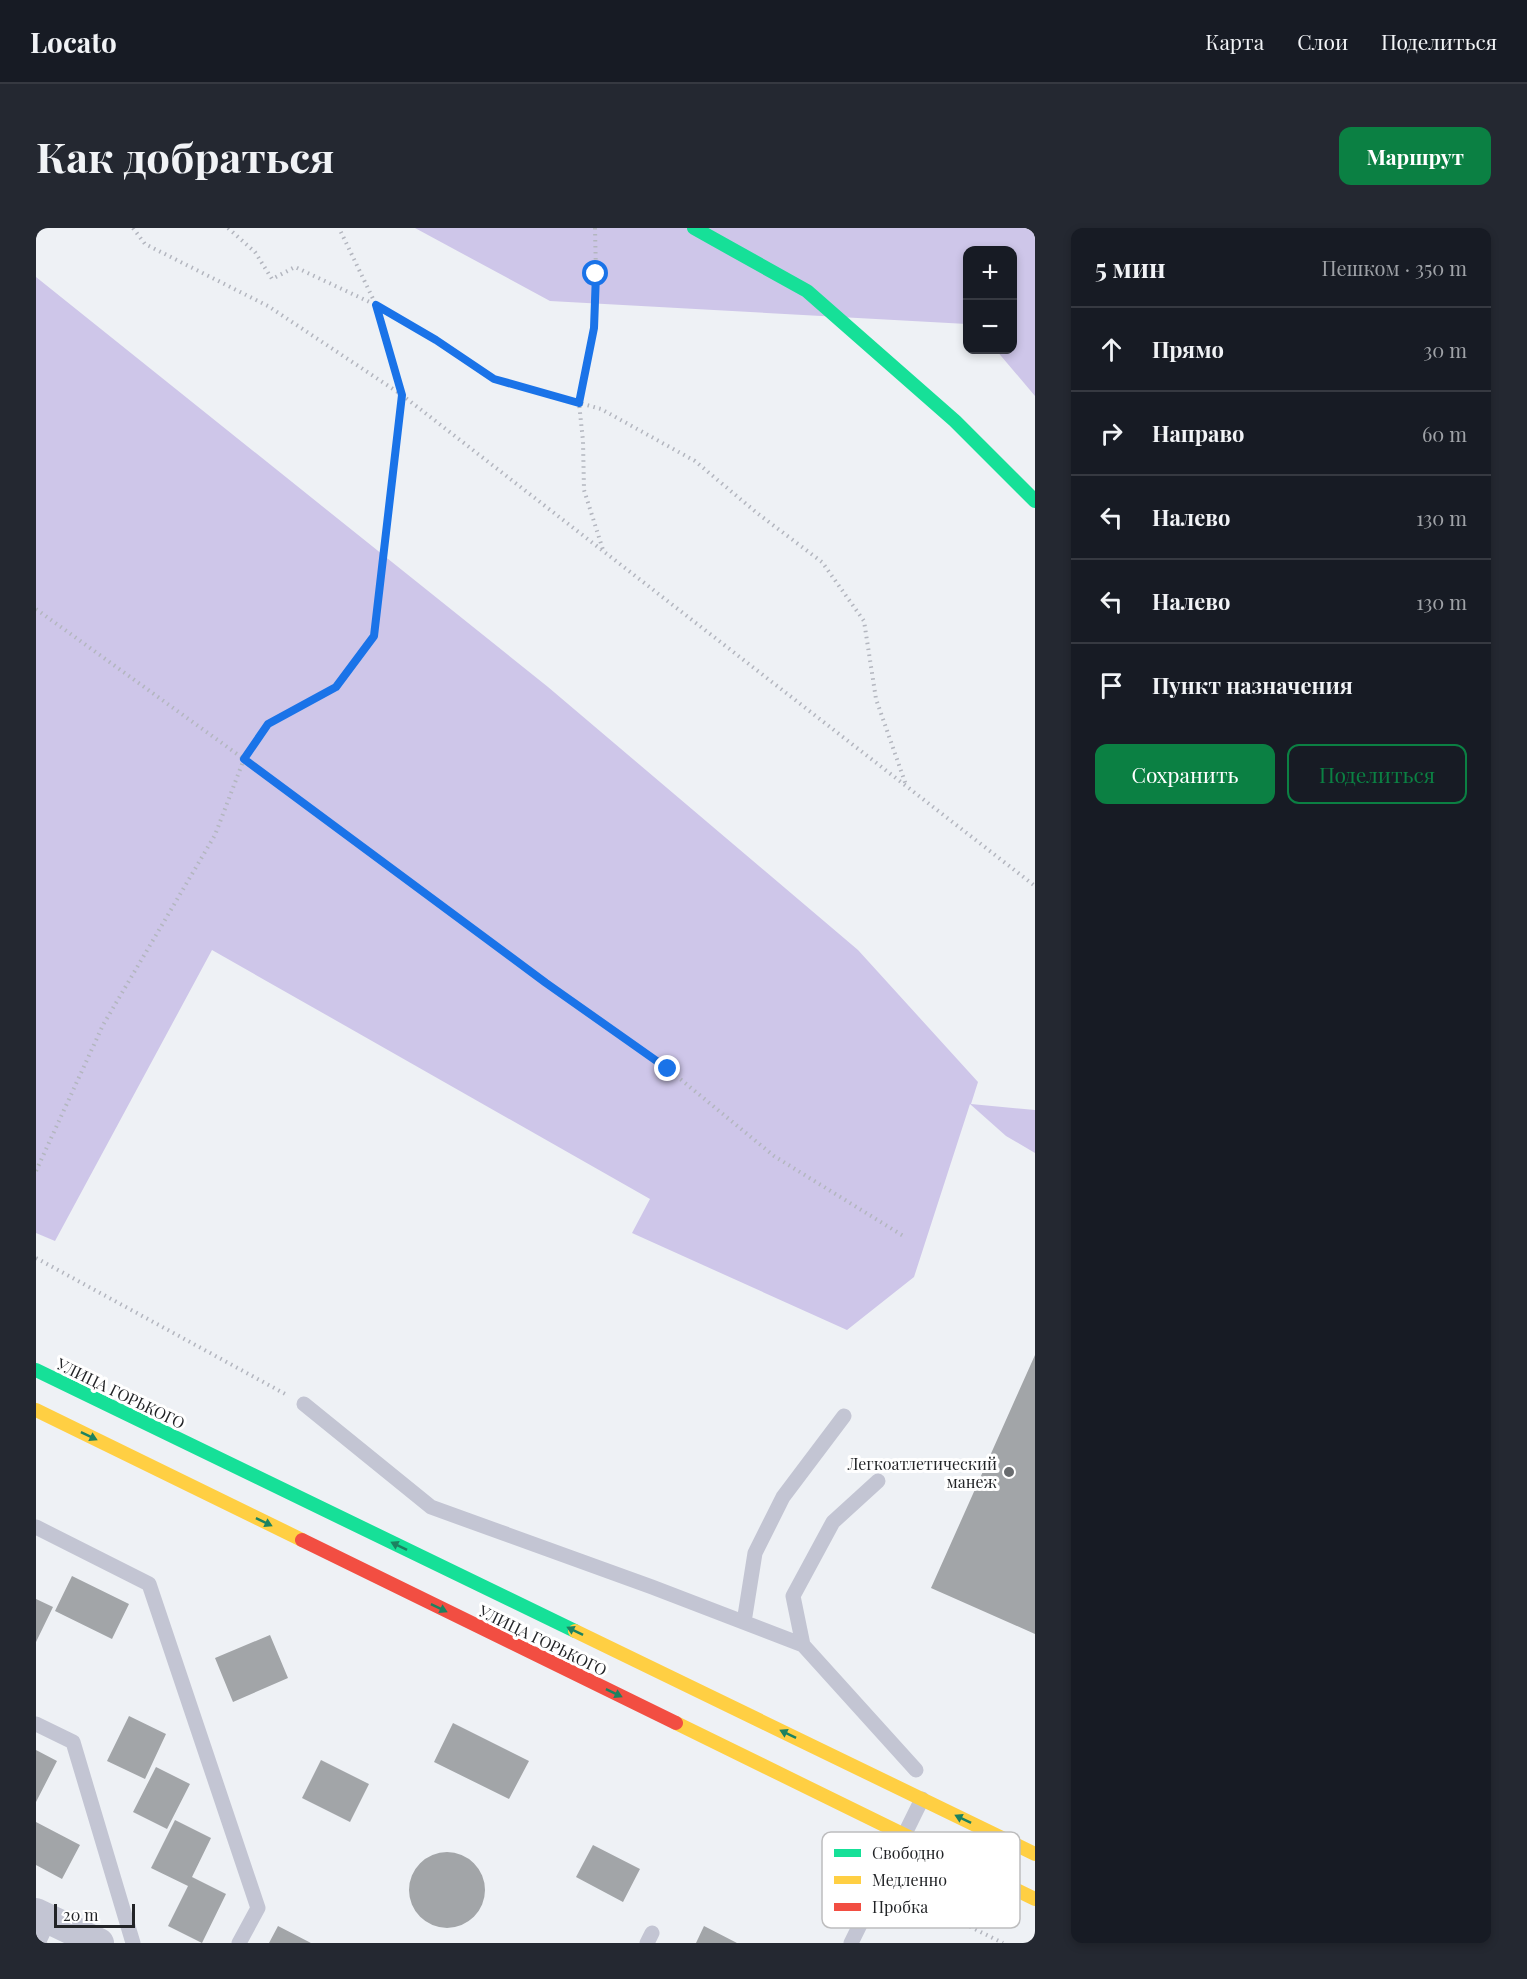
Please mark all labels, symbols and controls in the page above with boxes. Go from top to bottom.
text: Locato [30,23,117,60]
text: Карта [1205,27,1264,55]
text: Слои [1297,27,1348,55]
text: Поделиться [1381,27,1497,55]
button: Маршрут [1339,127,1491,185]
text: Как добраться [36,128,335,184]
map controls [963,246,1017,354]
button: + [963,246,1017,300]
text: 5 мин [1095,250,1166,285]
text: Пешком · 350 m [1322,254,1467,281]
route start [582,260,608,286]
button: − [963,300,1017,354]
icon: ahead [1095,333,1128,366]
text: Прямо [1152,334,1224,364]
text: 30 m [1423,336,1467,363]
icon: right [1095,417,1128,450]
text: Направо [1152,418,1245,448]
text: 60 m [1422,420,1467,447]
icon: left [1095,501,1128,534]
text: Налево [1152,502,1230,532]
text: 130 m [1416,504,1467,531]
icon: left [1095,585,1128,618]
text: Налево [1152,586,1230,616]
text: 130 m [1416,588,1467,615]
icon: arrive [1095,669,1128,702]
text: Пункт назначения [1152,670,1353,700]
button: Сохранить [1095,744,1275,804]
button: Поделиться [1287,744,1467,804]
route end [654,1055,680,1081]
street label: УЛИЦА ГОРЬКОГО [52,1352,189,1433]
one-way arrow [80,1432,97,1441]
place label: Легкоатлетический манеж [846,1453,998,1492]
marker: Легкоатлетический манеж [1002,1465,1016,1479]
one-way arrow [255,1517,272,1527]
one-way arrow [390,1542,408,1552]
street label: УЛИЦА ГОРЬКОГО [474,1599,611,1680]
one-way arrow [430,1603,447,1612]
one-way arrow [566,1627,583,1636]
one-way arrow [605,1689,622,1698]
one-way arrow [779,1730,796,1739]
one-way arrow [955,1815,972,1824]
legend [822,1832,1020,1928]
text: Свободно [872,1842,944,1863]
text: Медленно [872,1869,947,1890]
text: Пробка [872,1896,928,1917]
scale bar [54,1901,135,1928]
text: 20 m [63,1904,98,1925]

